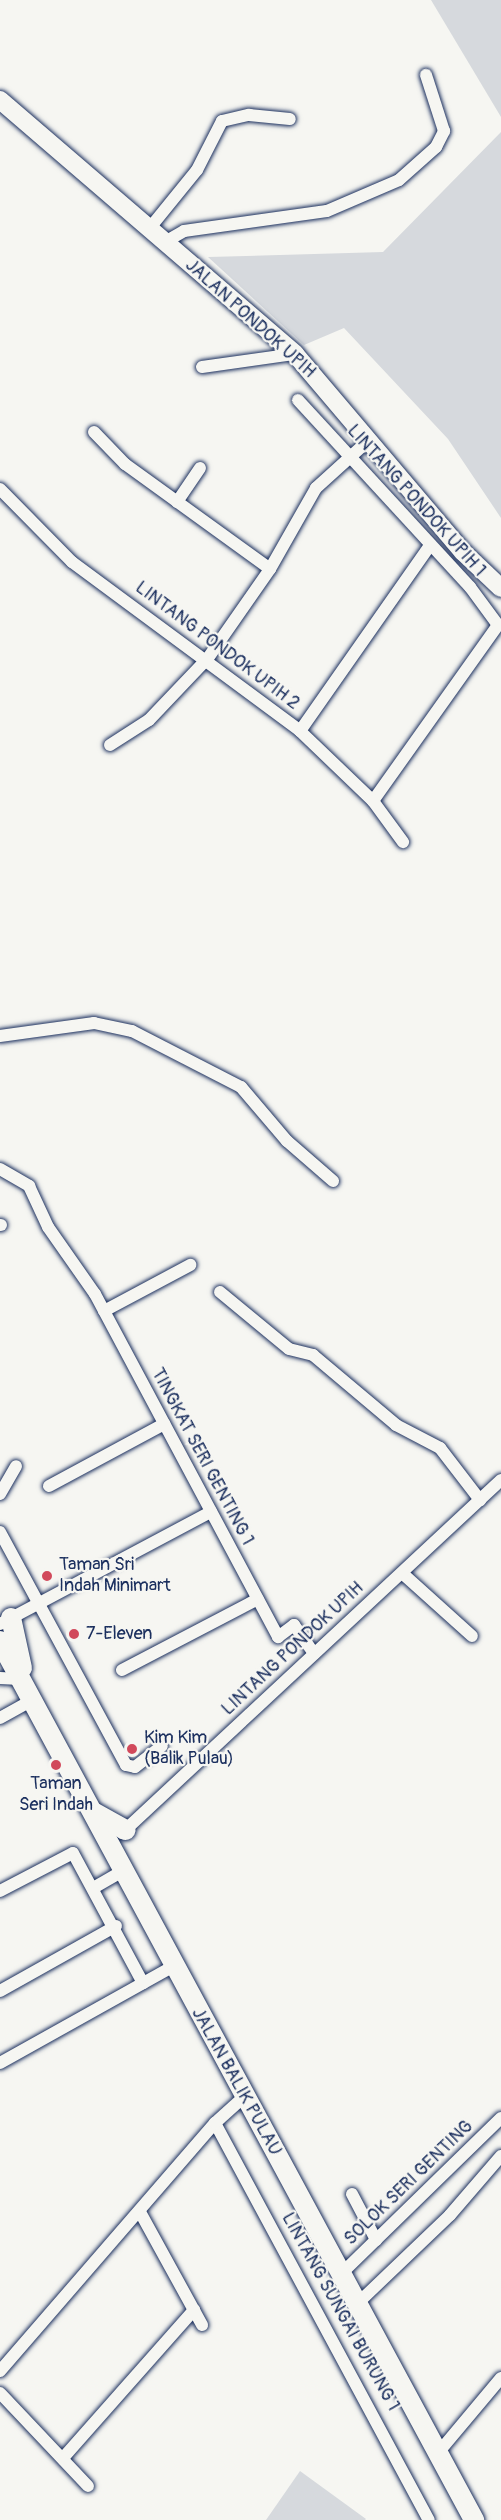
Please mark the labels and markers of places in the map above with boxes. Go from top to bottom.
place label: Taman Sri Indah Minimart [59,1555,171,1598]
marker: Taman Sri Indah Minimart [40,1569,54,1583]
place label: 7-Eleven [86,1623,153,1645]
marker: 7-Eleven [67,1627,81,1641]
place label: Kim Kim (Balik Pulau) [144,1728,234,1770]
marker: Kim Kim (Balik Pulau) [125,1742,139,1756]
marker: Taman Seri Indah [49,1758,63,1772]
place label: Taman Seri Indah [19,1774,93,1816]

